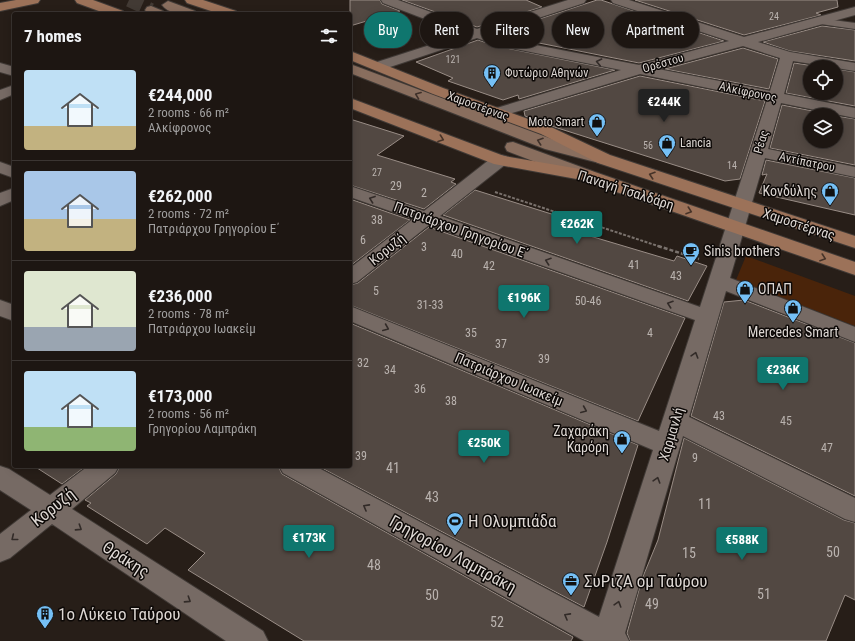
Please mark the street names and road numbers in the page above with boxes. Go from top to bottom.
street label: Ορέστου [641,50,685,76]
street label: Αλκίφρονος [718,79,778,105]
street label: Χαμοστέρνας [445,88,511,124]
street label: Ρέας [751,128,771,155]
street label: Αντίπατρου [778,149,836,175]
street label: Παναγή Τσαλδάρη [576,167,676,213]
street label: Πατριάρχου Γρηγορίου Ε΄ [392,198,530,262]
street label: Χαμοστέρνας [761,205,837,243]
street label: Κορυζή [366,230,408,268]
street label: Πατριάρχου Ιωακείμ [452,349,566,409]
street label: Χαρμανλή [655,405,687,463]
street label: Κορυζή [27,484,79,530]
street label: Γρηγορίου Λαμπράκη [386,511,520,597]
street label: Θράκης [99,536,153,582]

